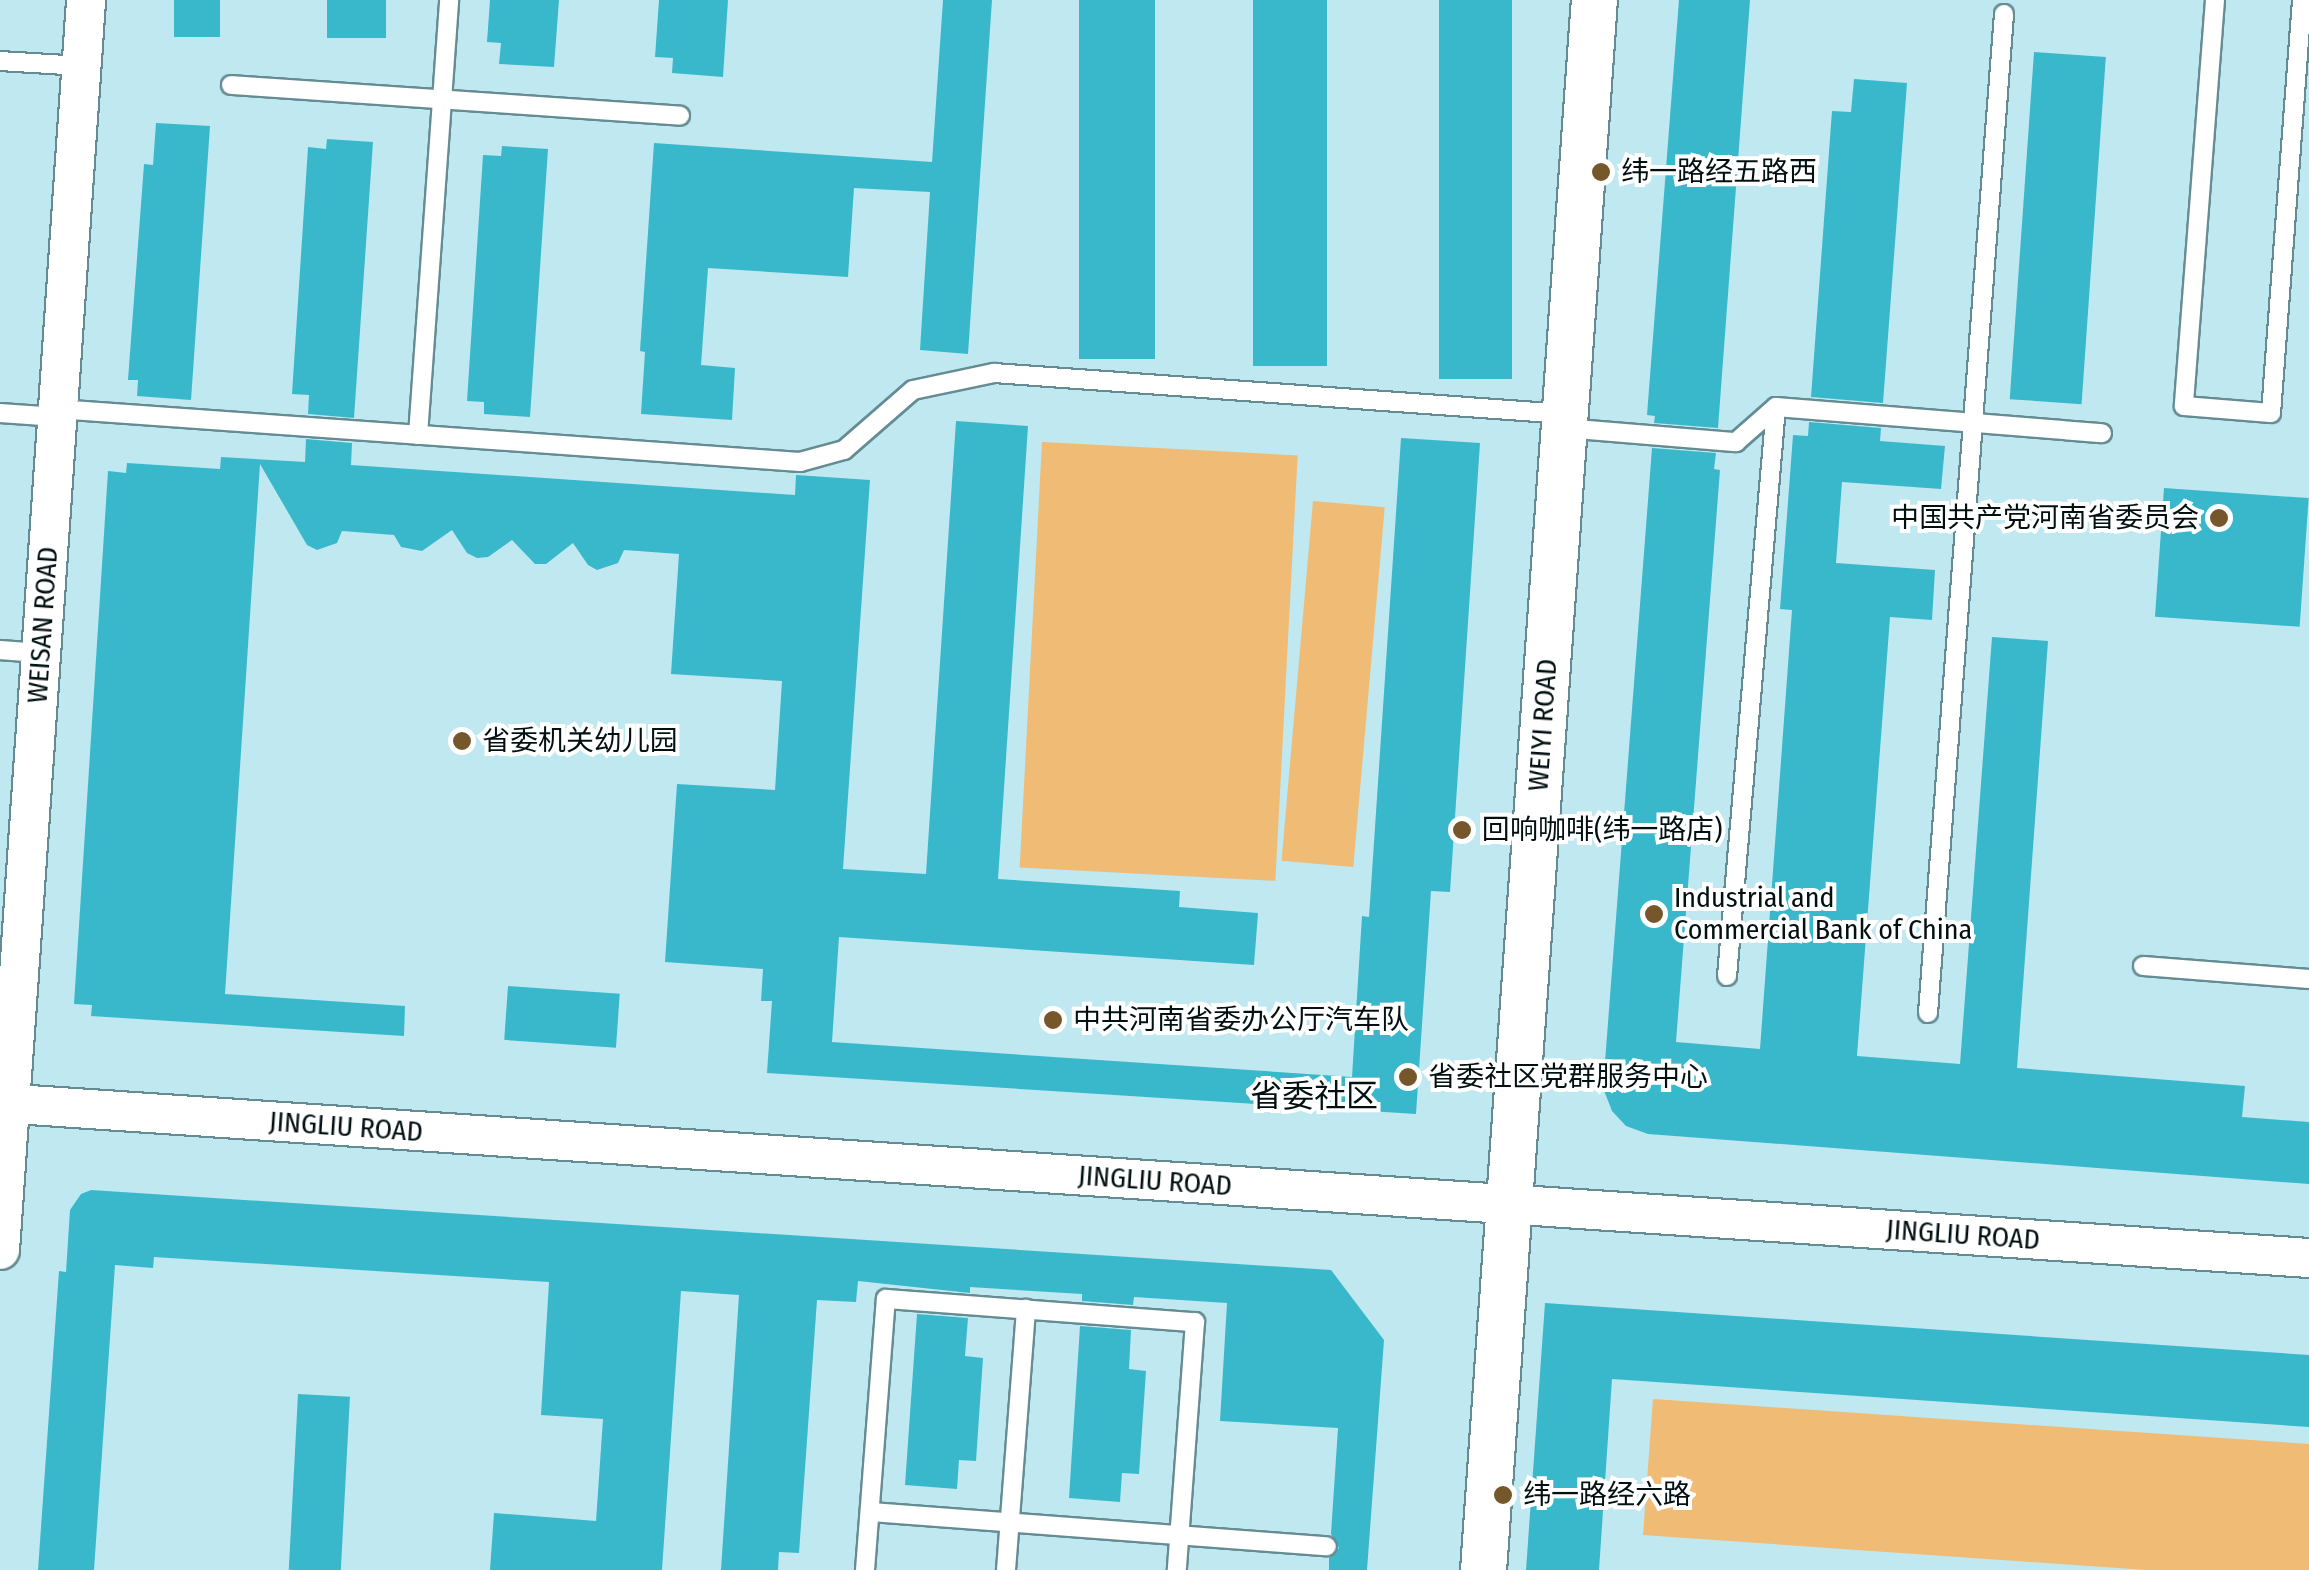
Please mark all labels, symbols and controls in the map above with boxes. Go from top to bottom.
place label: 纬一路经五路西 [1621,155,1817,189]
marker: 纬一路经五路西 [1590,161,1612,183]
place label: 中国共产党河南省委员会 [1891,501,2199,535]
marker: 中国共产党河南省委员会 [2208,507,2230,529]
street label: WEISAN ROAD [21,546,65,704]
street label: WEIYI ROAD [1522,658,1564,792]
place label: 省委机关幼儿园 [482,724,678,758]
marker: 省委机关幼儿园 [451,730,473,752]
place label: 回响咖啡(纬一路店) [1482,813,1723,847]
marker: 回响咖啡(纬一路店) [1451,819,1473,841]
place label: Industrial and Commercial Bank of China [1674,881,1972,947]
marker: Industrial and Commercial Bank of China [1643,903,1665,925]
place label: 中共河南省委办公厅汽车队 [1073,1003,1409,1037]
marker: 中共河南省委办公厅汽车队 [1042,1009,1064,1031]
place label: 省委社区党群服务中心 [1428,1060,1708,1094]
marker: 省委社区党群服务中心 [1397,1066,1419,1088]
district label: 省委社区 [1250,1077,1378,1115]
street label: JINGLIU ROAD [268,1105,424,1149]
street label: JINGLIU ROAD [1077,1159,1233,1203]
street label: JINGLIU ROAD [1885,1213,2041,1257]
place label: 纬一路经六路 [1523,1478,1691,1512]
marker: 纬一路经六路 [1492,1484,1514,1506]

